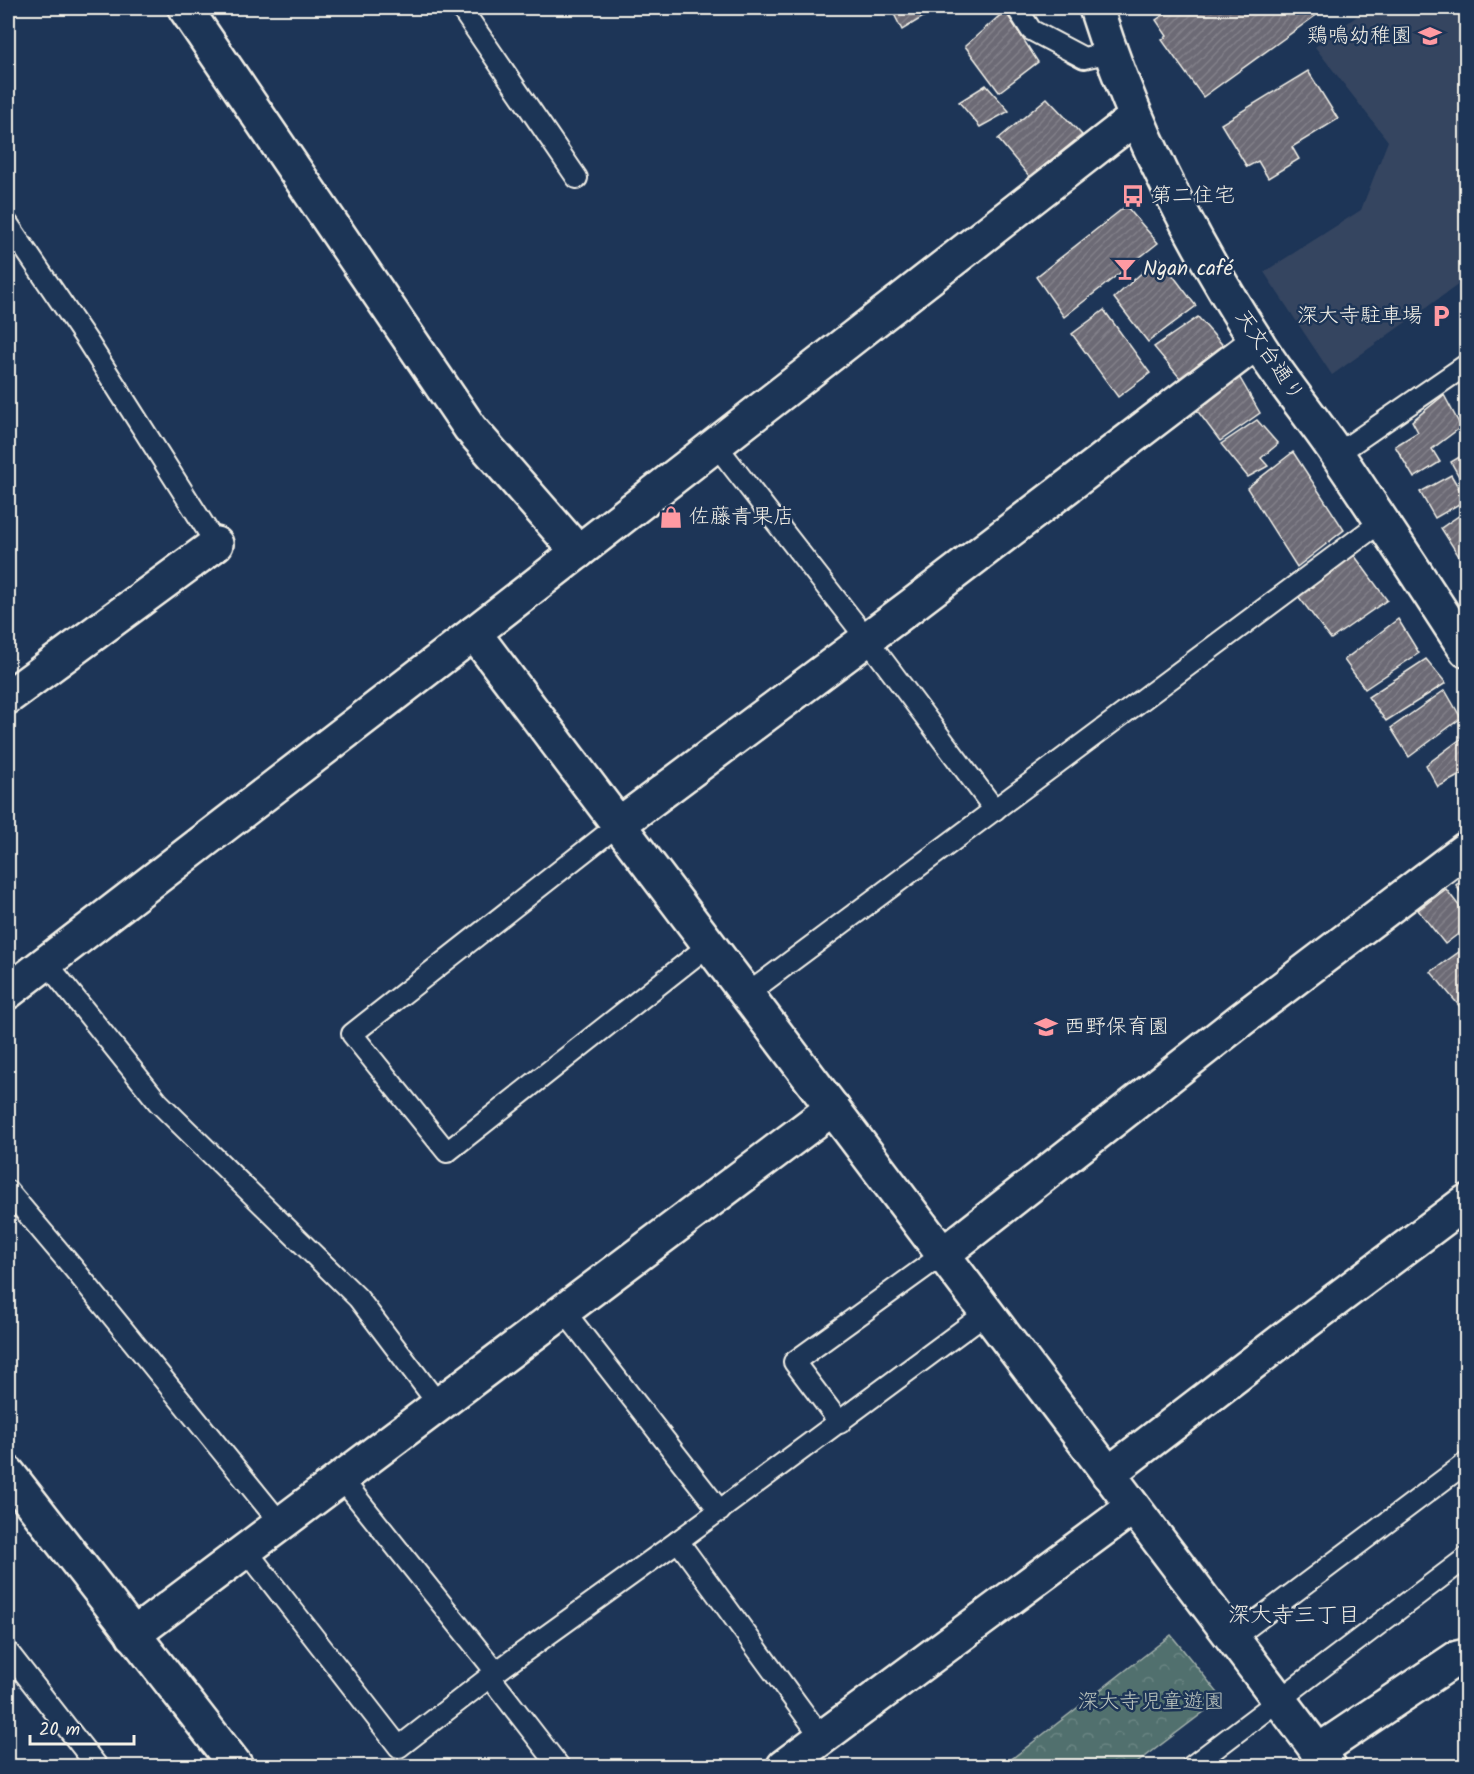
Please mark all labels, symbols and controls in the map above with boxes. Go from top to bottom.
place label: 鶏鳴幼稚園 [1307,20,1412,53]
school or university icon: 鶏鳴幼稚園 [1417,23,1443,49]
place label: 第二住宅 [1151,180,1235,213]
bus stop icon: 第二住宅 [1120,183,1146,209]
place label: Ngan café [1143,253,1234,286]
bar icon: Ngan café [1112,256,1138,282]
place label: 深大寺駐車場 [1297,300,1423,333]
street label: 天文台通り [1226,303,1312,409]
parking icon: 深大寺駐車場 [1428,303,1454,329]
place label: 佐藤青果店 [689,501,794,534]
shop icon: 佐藤青果店 [658,504,684,530]
place label: 西野保育園 [1064,1011,1169,1044]
school or university icon: 西野保育園 [1033,1014,1059,1040]
district label: 深大寺三丁目 [1228,1599,1360,1634]
park label: 深大寺児童遊園 [1078,1686,1225,1719]
scale bar [30,1708,134,1746]
text: 20 m [39,1716,80,1745]

